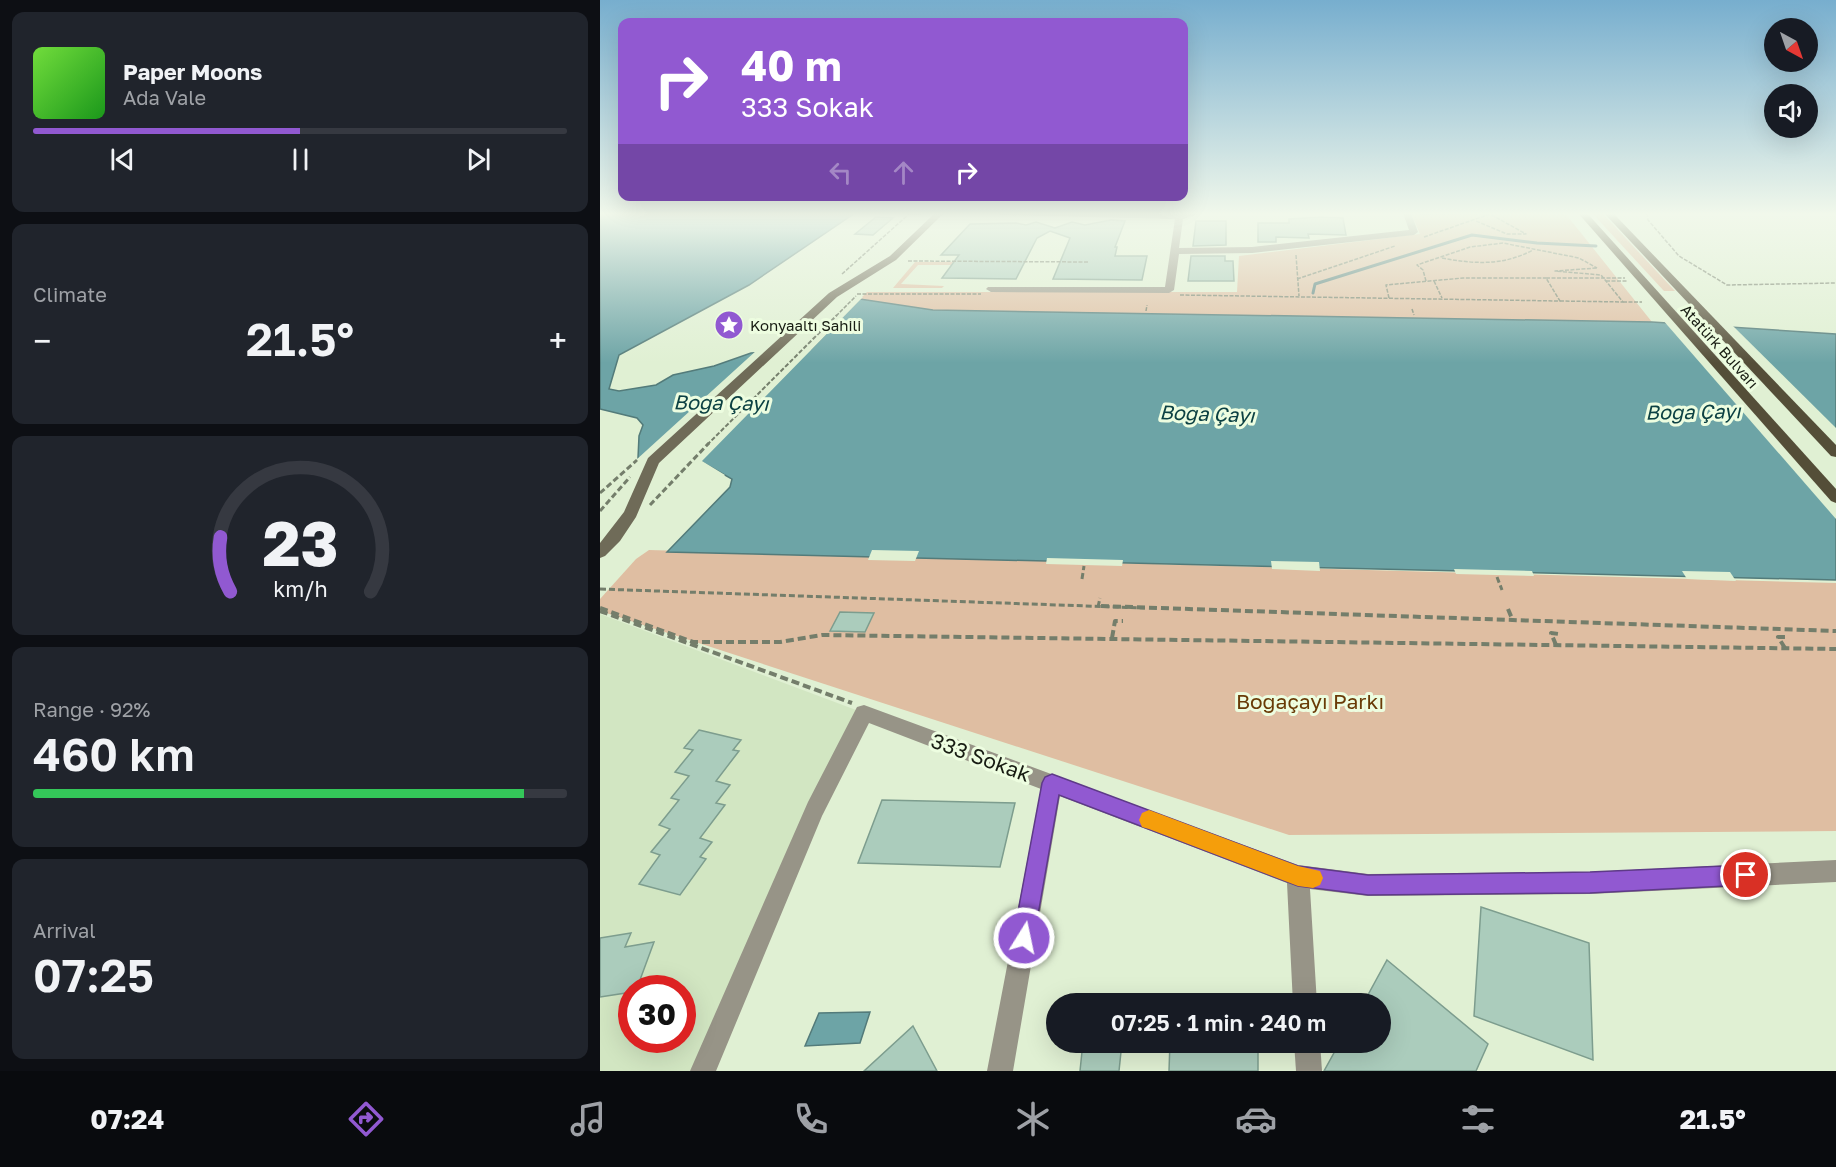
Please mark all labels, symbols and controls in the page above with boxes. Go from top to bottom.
north arrow [1764,18,1818,72]
map controls [1764,18,1818,138]
text: 40 m [741,40,842,90]
icon: right [642,42,720,120]
text: Paper Moons [123,58,262,85]
button: sound [1764,84,1818,138]
text: Ada Vale [123,85,206,109]
text: 333 Sokak [741,91,874,123]
icon: previous [106,143,139,176]
icon: pause [284,143,317,176]
icon: next [462,143,495,176]
icon: left [824,156,857,189]
icon: ahead [887,156,920,189]
icon: right [950,156,983,189]
text: Climate [33,282,107,306]
street label: Atatürk Bulvarı [1678,300,1762,392]
place icon: Konyaaltı Sahili [713,309,745,341]
text: 21.5° [246,312,354,366]
place label: Konyaaltı Sahili [750,316,861,334]
text: − [33,321,51,360]
text: + [549,321,567,360]
water label: Boğa Çayı [673,389,770,416]
water label: Boğa Çayı [1645,398,1742,425]
water label: Boğa Çayı [1159,399,1257,428]
text: 23 [262,506,338,581]
text: km/h [273,577,327,603]
park label: Boğaçayı Parkı [1236,688,1384,714]
text: Range · 92% [33,697,150,721]
text: 460 km [33,727,195,781]
street label: 333 Sokak [928,727,1034,787]
pin [1720,849,1771,900]
icon: arrive [1729,858,1762,891]
position arrow [992,906,1056,970]
text: Arrival [33,918,96,942]
text: 07:25 [33,948,154,1002]
speed limit sign: 30 [618,975,696,1053]
text: 07:25 · 1 min · 240 m [1111,1009,1326,1036]
icon: directions [345,1098,387,1140]
icon: music [567,1098,609,1140]
icon: phone [790,1098,832,1140]
icon: climate [1012,1098,1054,1140]
icon: car [1235,1098,1277,1140]
icon: filters [1457,1098,1499,1140]
text: 07:24 [90,1103,164,1135]
text: 21.5° [1680,1103,1746,1135]

